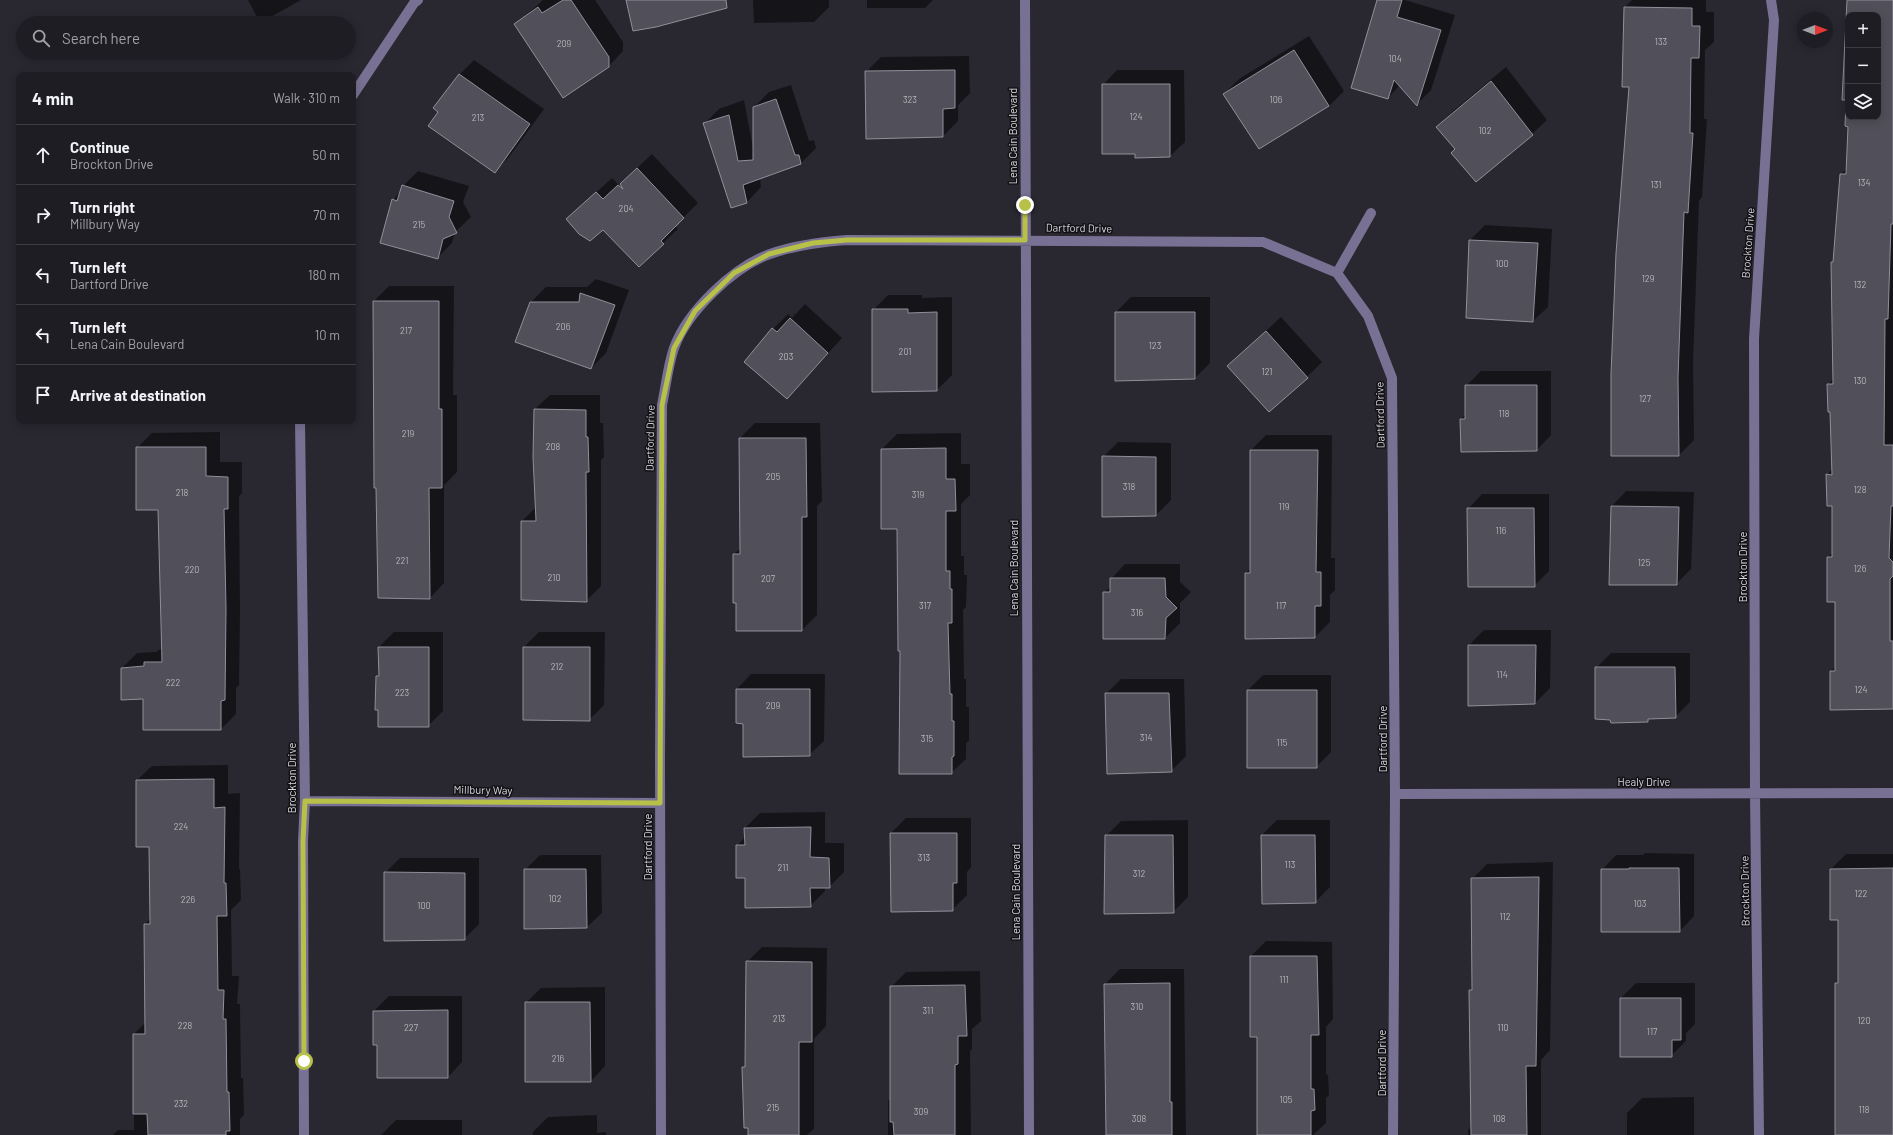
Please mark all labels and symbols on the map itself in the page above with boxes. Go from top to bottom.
north arrow [1797,12,1833,48]
house number: 133 [1655,36,1668,47]
house number: 209 [557,38,572,49]
house number: 104 [1388,53,1402,64]
street label: Lena Cain Boulevard [1006,88,1019,184]
house number: 323 [903,94,917,105]
house number: 106 [1270,94,1283,105]
house number: 124 [1130,111,1143,122]
house number: 213 [472,112,485,123]
house number: 102 [1478,125,1492,136]
house number: 134 [1858,177,1870,188]
house number: 131 [1651,179,1661,190]
route end [1016,196,1034,214]
house number: 204 [619,203,633,214]
street label: Brockton Drive [1739,207,1756,279]
house number: 215 [413,219,426,230]
street label: Dartford Drive [1046,220,1113,235]
house number: 100 [1495,258,1509,269]
house number: 129 [1642,273,1655,284]
house number: 132 [1854,279,1866,290]
house number: 206 [556,321,571,332]
house number: 217 [400,325,413,336]
house number: 123 [1149,340,1162,351]
house number: 201 [899,346,911,357]
house number: 203 [779,351,794,362]
house number: 121 [1262,366,1273,377]
house number: 130 [1854,375,1866,386]
street label: Dartford Drive [1372,381,1387,448]
house number: 127 [1639,393,1652,404]
street label: Dartford Drive [642,404,657,471]
house number: 118 [1498,408,1510,419]
house number: 219 [402,428,415,439]
house number: 208 [546,441,561,452]
house number: 205 [766,471,781,482]
house number: 318 [1123,481,1136,492]
house number: 128 [1854,484,1867,495]
house number: 218 [176,487,189,498]
house number: 319 [912,489,925,500]
house number: 119 [1278,501,1290,512]
street label: Lena Cain Boulevard [1007,520,1020,616]
house number: 116 [1496,525,1507,536]
street label: Brockton Drive [1736,532,1749,602]
house number: 221 [396,555,408,566]
house number: 125 [1638,557,1651,568]
house number: 126 [1854,563,1867,574]
house number: 220 [185,564,199,575]
house number: 210 [548,572,560,583]
house number: 207 [761,573,776,584]
house number: 317 [919,600,932,611]
house number: 117 [1276,600,1287,611]
house number: 316 [1131,607,1144,618]
house number: 212 [551,661,564,672]
house number: 114 [1496,669,1508,680]
house number: 222 [166,677,180,688]
house number: 124 [1855,684,1868,695]
house number: 223 [395,687,409,698]
house number: 209 [766,700,781,711]
street label: Dartford Drive [1376,706,1389,772]
house number: 314 [1140,732,1152,743]
house number: 315 [921,733,934,744]
house number: 115 [1277,737,1288,748]
street label: Brockton Drive [285,743,298,813]
street label: Healy Drive [1618,775,1671,788]
street label: Millbury Way [453,782,513,797]
street label: Dartford Drive [641,814,654,880]
house number: 224 [174,821,188,832]
street label: Lena Cain Boulevard [1009,844,1022,940]
house number: 313 [918,852,931,863]
street label: Brockton Drive [1737,855,1752,926]
house number: 113 [1285,859,1296,870]
house number: 211 [777,862,789,873]
house number: 312 [1133,868,1145,879]
house number: 122 [1855,888,1868,899]
house number: 102 [548,893,562,904]
house number: 226 [181,894,195,905]
house number: 103 [1634,898,1647,909]
house number: 100 [417,900,431,911]
house number: 112 [1499,911,1511,922]
house number: 111 [1279,974,1289,985]
house number: 310 [1131,1001,1143,1012]
house number: 311 [923,1005,933,1016]
house number: 213 [773,1013,786,1024]
house number: 120 [1857,1015,1871,1026]
house number: 228 [178,1020,192,1031]
house number: 227 [404,1022,419,1033]
house number: 110 [1497,1022,1509,1033]
house number: 117 [1647,1026,1658,1037]
street label: Dartford Drive [1375,1030,1388,1096]
route start [295,1052,313,1070]
house number: 216 [552,1053,565,1064]
house number: 105 [1280,1094,1293,1105]
house number: 232 [174,1098,188,1109]
house number: 215 [767,1102,780,1113]
house number: 118 [1858,1104,1870,1115]
house number: 309 [914,1106,929,1117]
house number: 308 [1132,1113,1147,1124]
house number: 108 [1493,1113,1506,1124]

